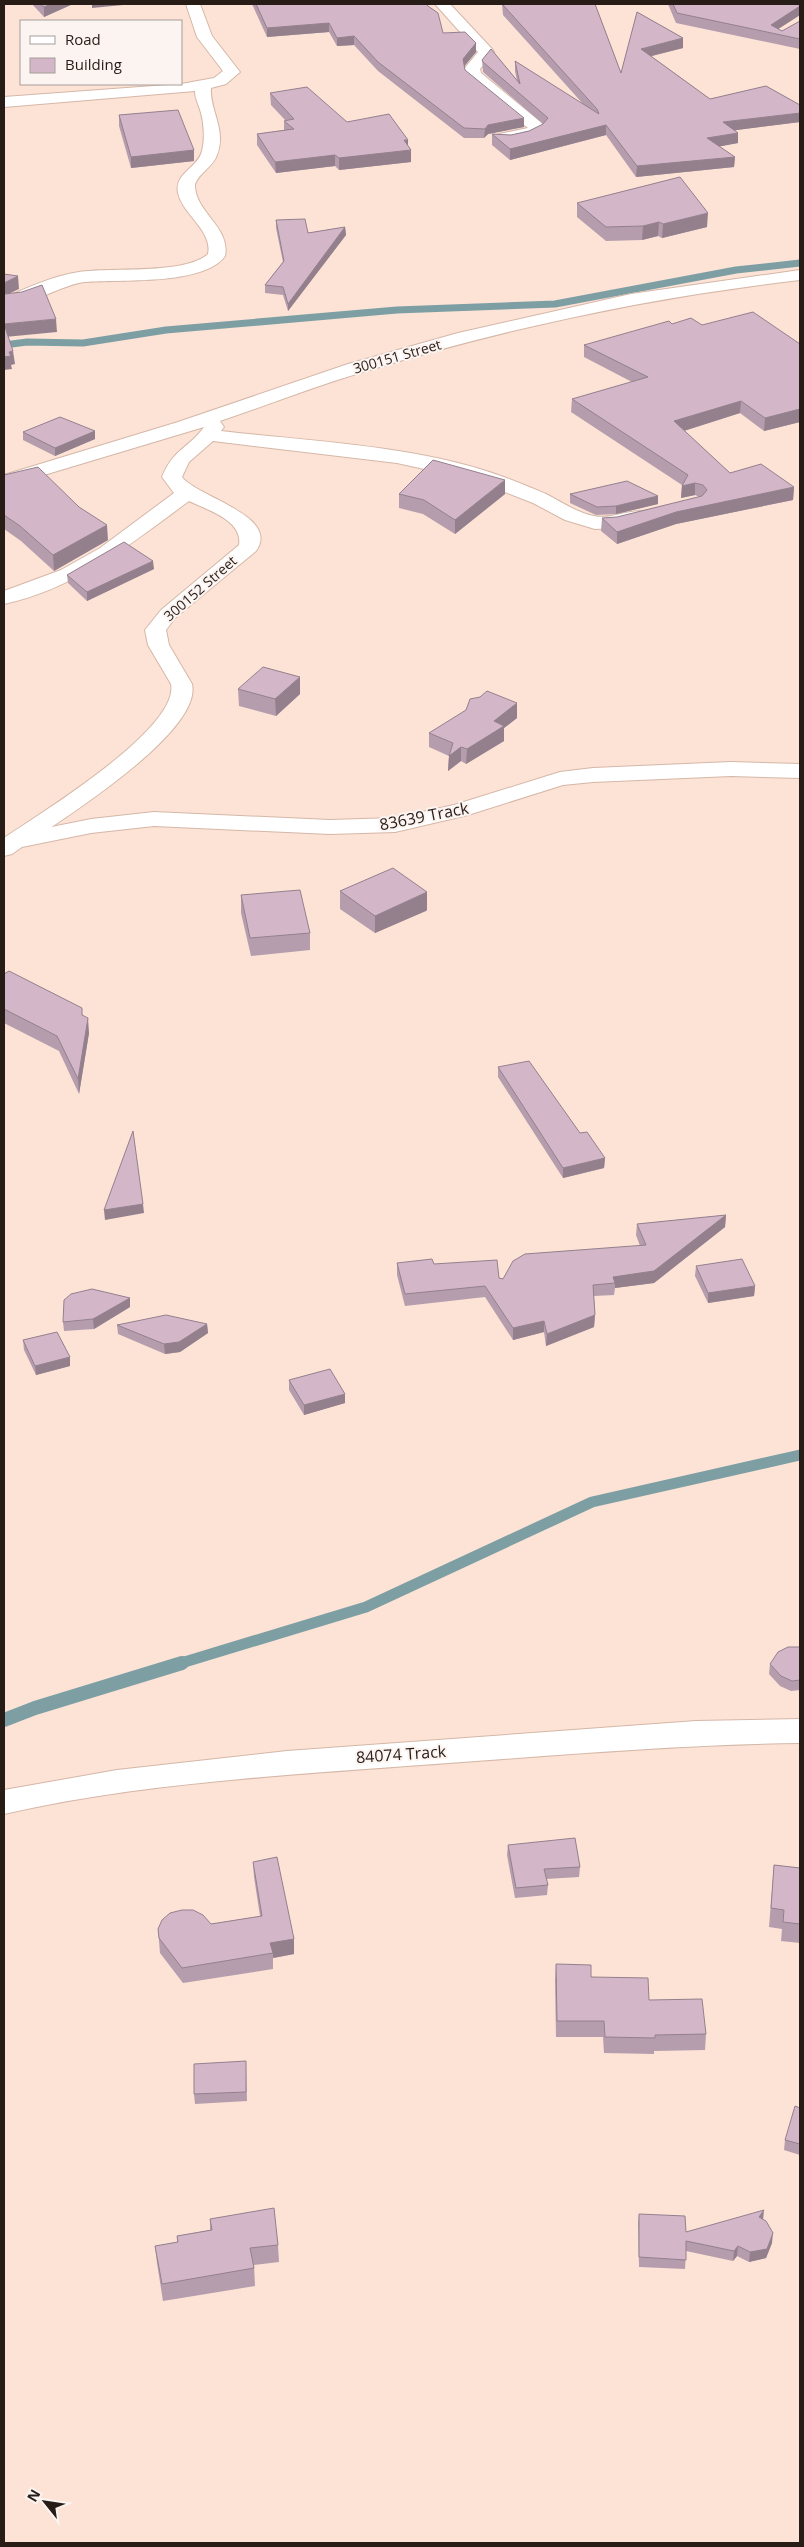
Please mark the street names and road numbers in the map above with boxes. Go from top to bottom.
street label: 300151 Street [351,334,443,378]
street label: 300152 Street [160,551,240,625]
street label: 83639 Track [378,796,471,835]
street label: 84074 Track [355,1740,447,1768]

